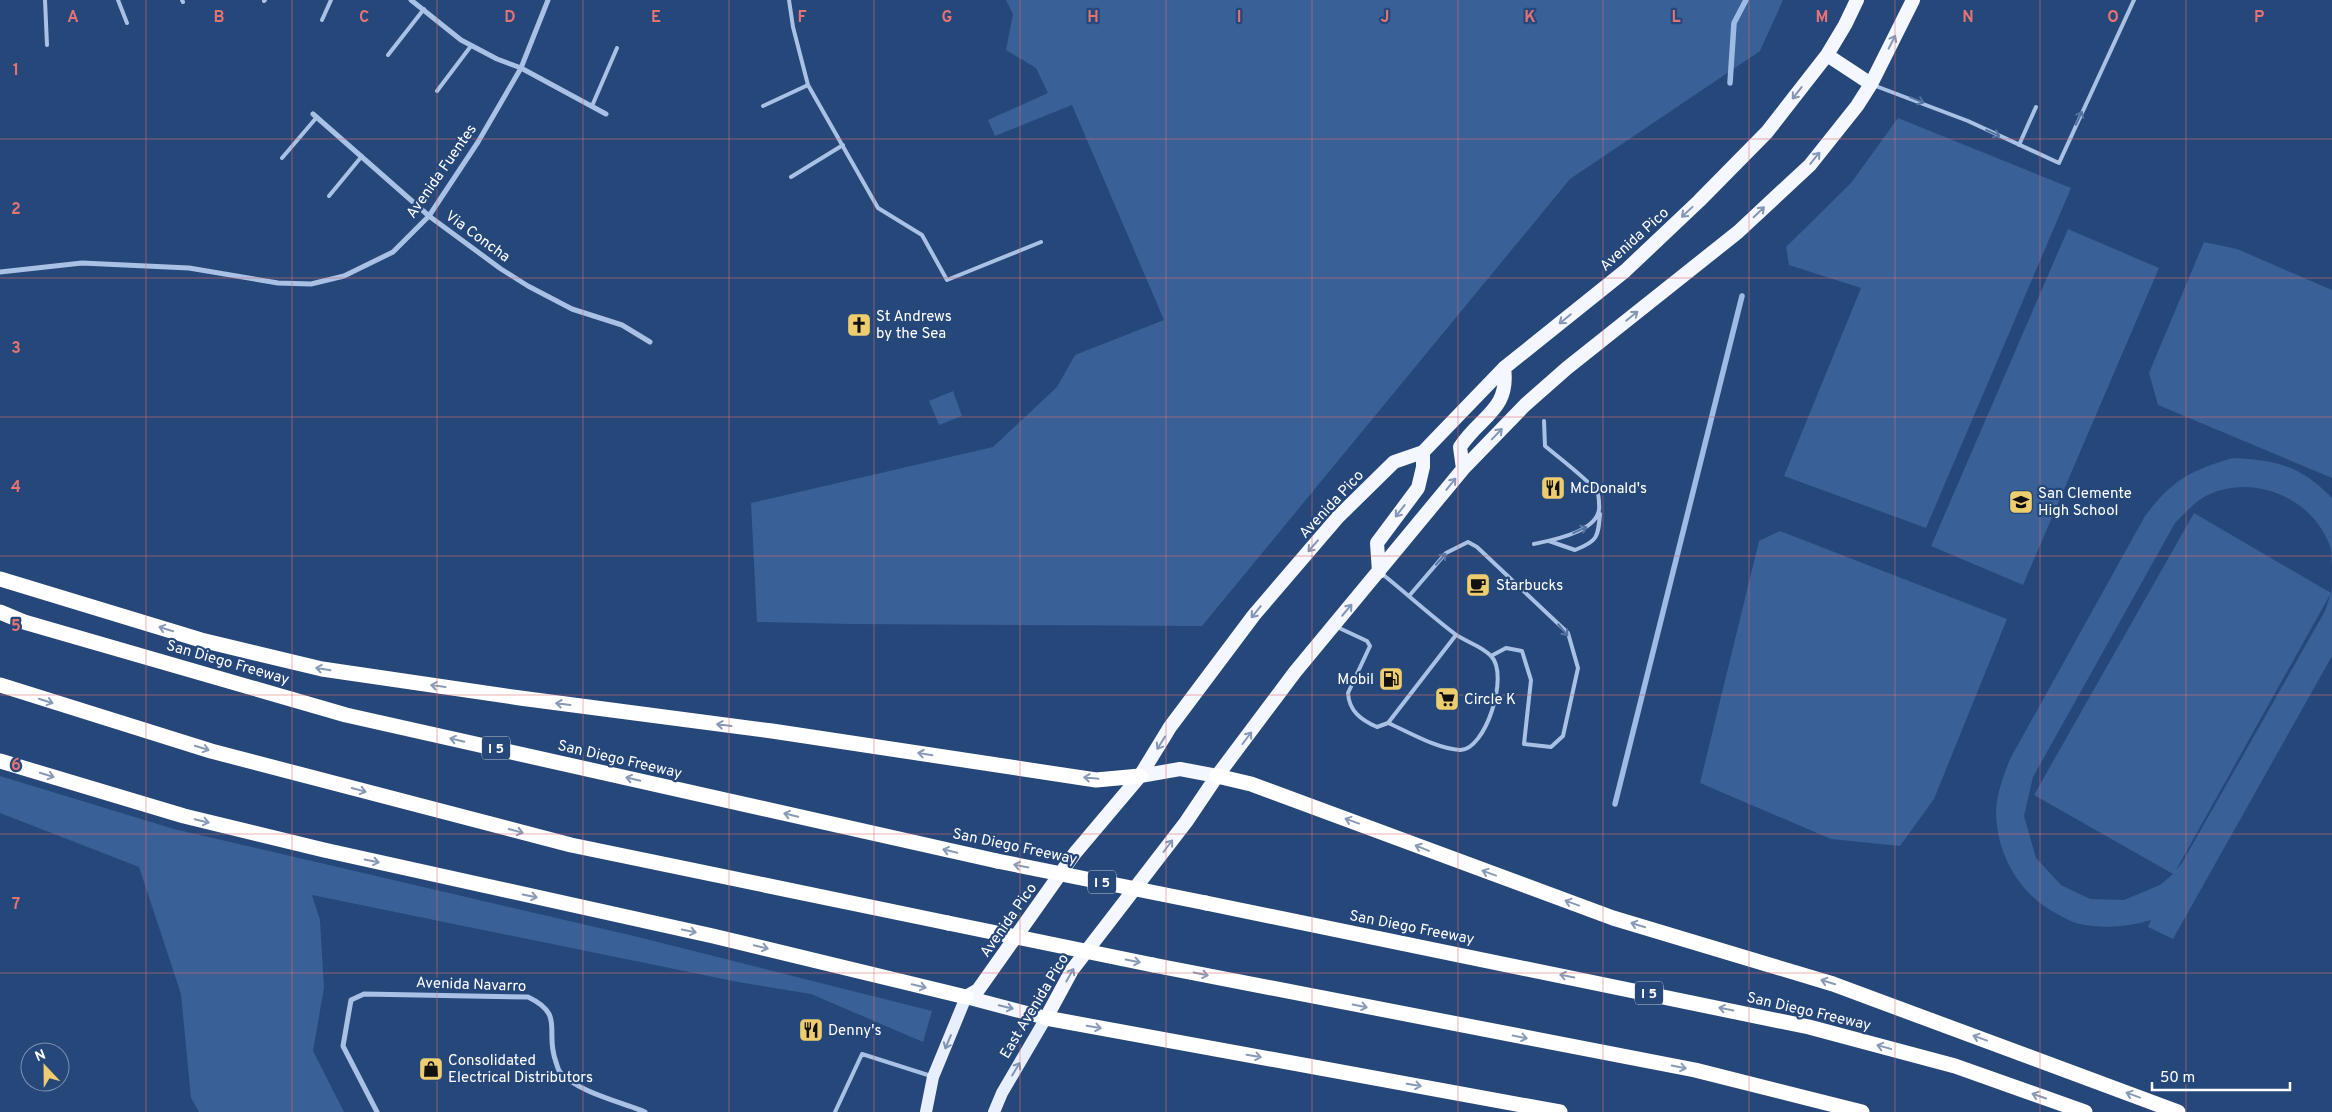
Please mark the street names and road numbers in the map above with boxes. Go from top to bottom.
street label: Avenida Fuentes [403,121,482,223]
street label: Avenida Pico [1596,204,1674,276]
street label: Via Concha [441,207,513,267]
street label: Avenida Pico [1296,467,1369,543]
street label: San Diego Freeway [164,637,291,690]
road number: I 5 [482,736,510,760]
street label: San Diego Freeway [556,737,684,784]
street label: San Diego Freeway [951,825,1079,870]
road number: I 5 [1088,870,1116,894]
street label: Avenida Pico [977,880,1042,962]
street label: San Diego Freeway [1348,907,1476,950]
street label: East Avenida Pico [997,951,1074,1063]
street label: Avenida Navarro [415,974,526,997]
road number: I 5 [1635,981,1663,1004]
street label: San Diego Freeway [1745,989,1873,1036]

